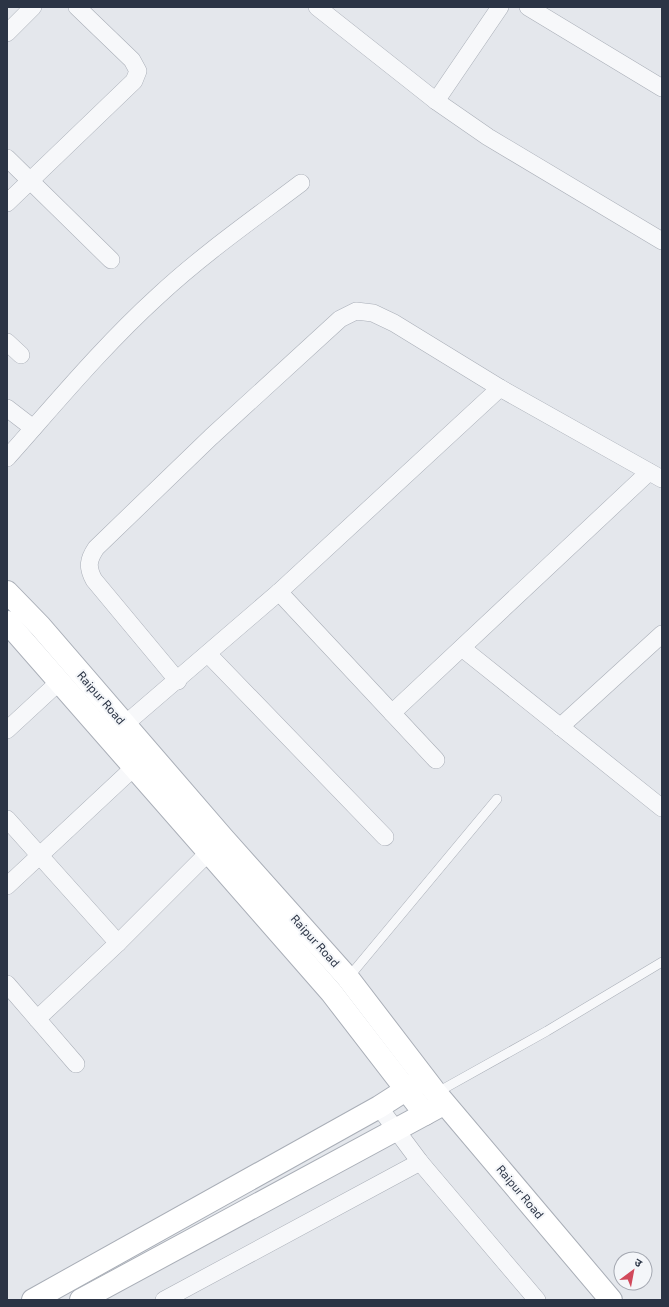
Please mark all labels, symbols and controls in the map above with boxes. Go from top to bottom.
street label: Raipur Road [75,668,129,727]
street label: Raipur Road [289,911,343,969]
street label: Raipur Road [494,1162,547,1221]
north arrow [613,1251,653,1291]
text: उ [632,1255,645,1270]

